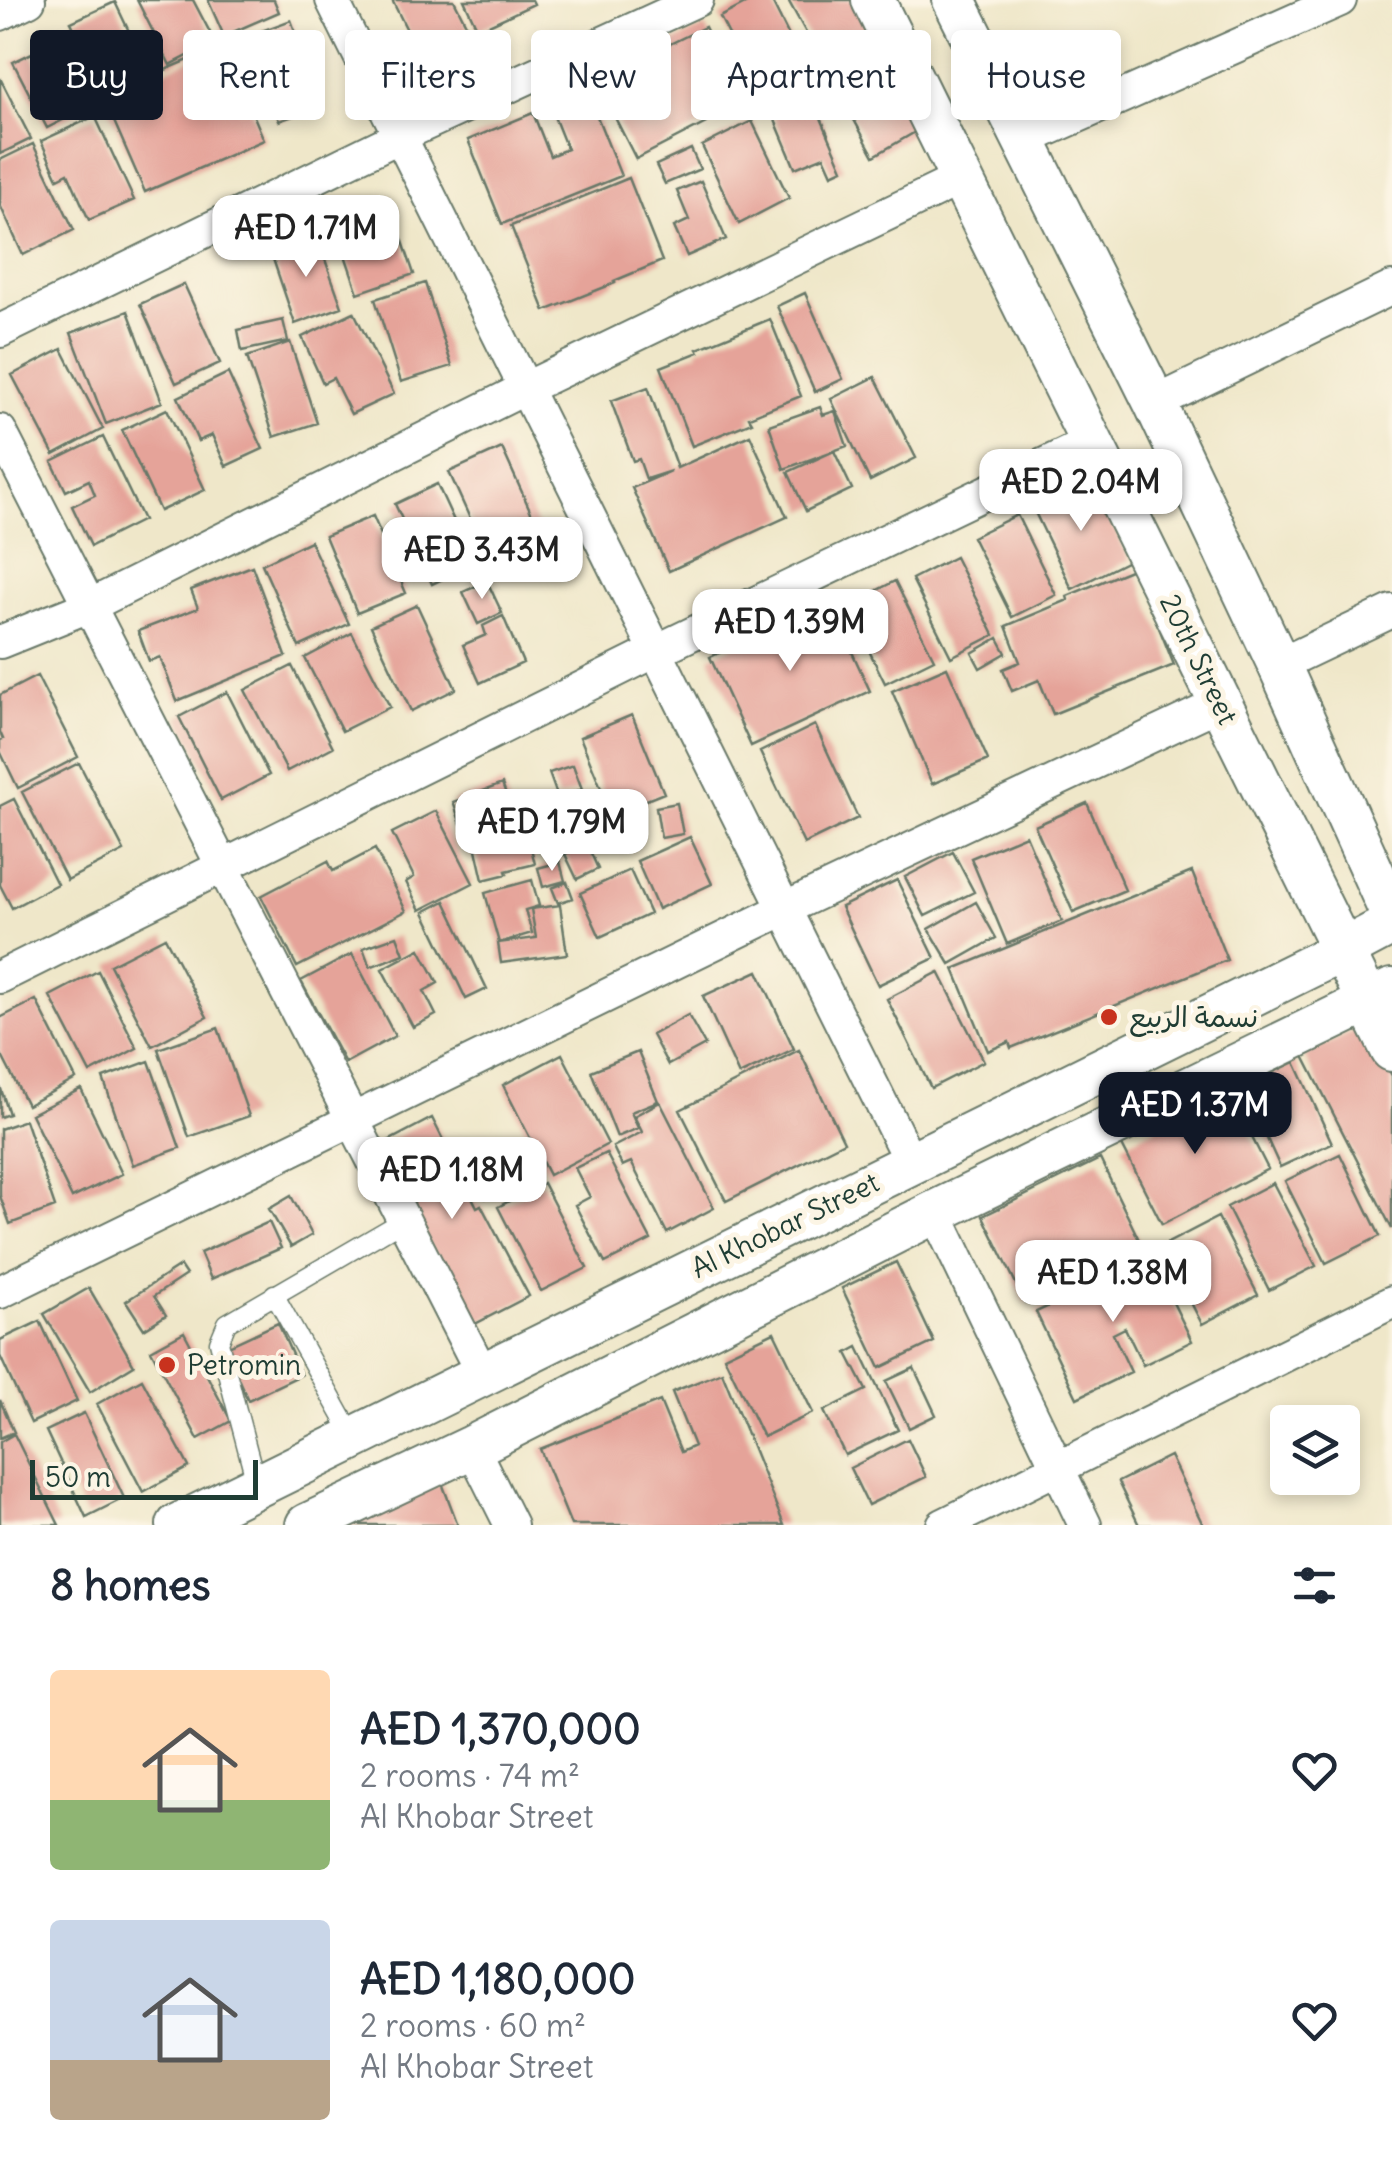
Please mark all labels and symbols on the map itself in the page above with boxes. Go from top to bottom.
pin: AED 1.71M [192,195,420,280]
pin: AED 2.04M [967,449,1195,534]
pin: AED 3.43M [368,517,596,602]
street label: 20th Street [1152,588,1246,730]
pin: AED 1.39M [676,589,904,674]
pin: AED 1.79M [438,789,666,874]
place label: نسمة الربيع [1129,999,1258,1037]
marker: نسمة الربيع [1098,1006,1120,1028]
pin: AED 1.37M [1081,1072,1309,1157]
pin: AED 1.18M [338,1137,566,1222]
street label: Al Khobar Street [685,1164,885,1286]
pin: AED 1.38M [999,1240,1227,1325]
place label: Petromin [187,1347,301,1383]
marker: Petromin [156,1354,178,1376]
scale bar [30,1455,258,1500]

